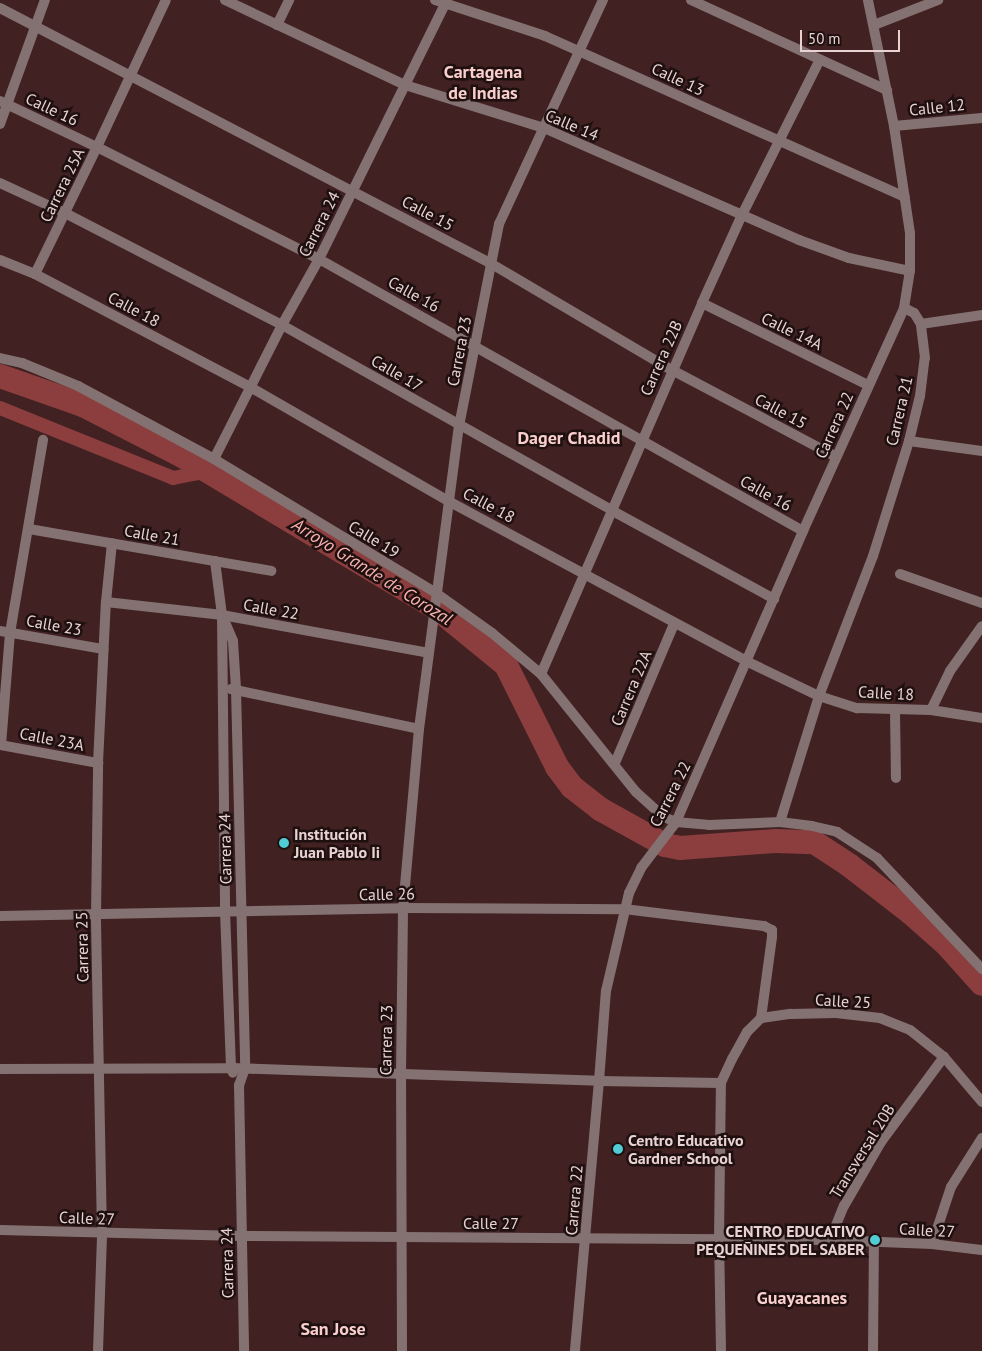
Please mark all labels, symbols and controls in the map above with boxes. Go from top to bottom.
scale bar [802,20,902,52]
text: 50 m [808,29,841,48]
street label: Calle 13 [649,58,707,100]
district label: Cartagena de Indias [444,62,522,104]
street label: Calle 16 [23,88,81,130]
street label: Calle 12 [908,95,966,119]
street label: Calle 14 [542,105,602,145]
street label: Carrera 25A [36,145,88,225]
street label: Carrera 24 [294,188,344,260]
street label: Calle 15 [399,191,457,235]
street label: Calle 16 [385,272,443,316]
street label: Calle 18 [105,287,163,331]
street label: Calle 14A [758,308,826,354]
street label: Carrera 23 [443,314,475,388]
street label: Carrera 22B [636,317,686,399]
street label: Calle 17 [368,351,426,395]
street label: Carrera 21 [882,374,916,448]
street label: Calle 15 [752,389,810,433]
street label: Carrera 22 [811,389,857,461]
district label: Dager Chadid [517,427,621,449]
street label: Calle 16 [737,471,795,515]
street label: Calle 18 [460,483,518,527]
water label: Arroyo Grande de Corozal [288,514,456,630]
street label: Calle 19 [345,516,403,562]
street label: Calle 21 [123,521,181,549]
street label: Calle 22 [242,595,300,623]
street label: Calle 23 [25,611,83,639]
street label: Carrera 22A [606,647,656,729]
street label: Calle 18 [858,682,914,704]
street label: Calle 23A [18,723,86,755]
street label: Carrera 22 [645,758,695,830]
street label: Carrera 24 [215,813,235,885]
place label: Institución Juan Pablo Ii [294,824,380,862]
marker: Institución Juan Pablo Ii [278,837,290,849]
street label: Calle 26 [359,884,415,904]
street label: Carrera 25 [72,911,92,983]
street label: Calle 25 [815,990,871,1012]
street label: Carrera 23 [376,1004,396,1076]
street label: Transversal 20B [825,1100,899,1202]
place label: Centro Educativo Gardner School [628,1130,744,1168]
marker: Centro Educativo Gardner School [612,1143,624,1155]
street label: Carrera 22 [561,1164,587,1236]
street label: Calle 27 [59,1207,115,1229]
street label: Calle 27 [463,1213,519,1233]
street label: Calle 27 [899,1219,955,1241]
place label: CENTRO EDUCATIVO PEQUEÑINES DEL SABER [695,1221,865,1259]
street label: Carrera 24 [217,1227,237,1299]
marker: CENTRO EDUCATIVO PEQUEÑINES DEL SABER [869,1234,881,1246]
district label: Guayacanes [757,1287,847,1309]
district label: San Jose [300,1318,366,1340]

